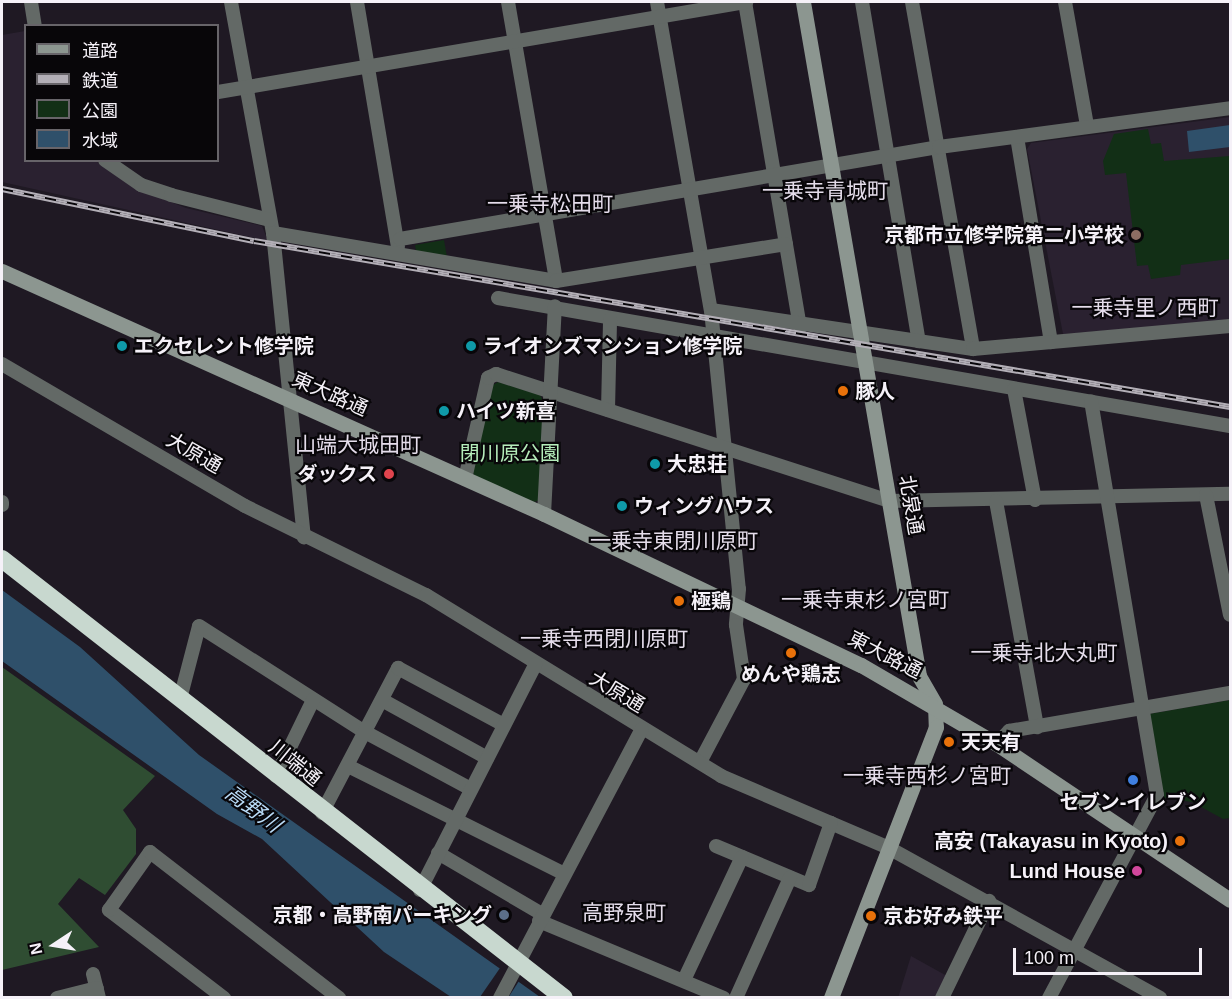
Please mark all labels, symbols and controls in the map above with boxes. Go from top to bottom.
legend [24,24,219,162]
text: 道路 [82,41,118,61]
text: 鉄道 [82,71,118,91]
text: 公園 [82,101,118,121]
text: 水域 [82,131,118,151]
district label: 一乗寺青城町 [762,178,888,204]
district label: 一乗寺松田町 [487,191,613,217]
place label: 京都市立修学院第二小学校 [884,223,1124,247]
marker: 京都市立修学院第二小学校 [1129,228,1143,242]
district label: 一乗寺里ノ西町 [1072,295,1218,321]
place label: エクセレント修学院 [134,334,314,358]
place label: ライオンズマンション修学院 [483,334,743,358]
marker: エクセレント修学院 [115,339,129,353]
marker: ライオンズマンション修学院 [464,339,478,353]
street label: 東大路通 [289,367,371,421]
place label: 豚人 [855,379,895,403]
marker: 豚人 [836,384,850,398]
place label: ハイツ新喜 [456,399,556,423]
marker: ハイツ新喜 [437,404,451,418]
street label: 大原通 [162,428,226,478]
district label: 山端大城田町 [295,432,421,458]
park label: 閉川原公園 [460,441,560,465]
place label: 大忠荘 [667,452,727,476]
marker: 大忠荘 [648,457,662,471]
place label: ダックス [297,462,377,486]
marker: ダックス [382,467,396,481]
street label: 北泉通 [894,473,928,537]
place label: ウィングハウス [634,494,774,518]
marker: ウィングハウス [615,499,629,513]
district label: 一乗寺東閉川原町 [590,528,758,554]
district label: 一乗寺東杉ノ宮町 [781,587,949,613]
place label: 極鶏 [691,589,731,613]
marker: 極鶏 [672,594,686,608]
district label: 一乗寺西閉川原町 [520,626,688,652]
street label: 東大路通 [844,626,926,684]
district label: 一乗寺北大丸町 [971,640,1117,666]
marker: めんや鶏志 [784,646,798,660]
place label: めんや鶏志 [741,662,841,686]
street label: 大原通 [585,666,649,718]
place label: 天天有 [961,730,1021,754]
street label: 川端通 [264,735,326,791]
marker: 天天有 [942,735,956,749]
district label: 一乗寺西杉ノ宮町 [843,763,1011,789]
marker: セブン-イレブン [1126,773,1140,787]
water label: 高野川 [220,780,286,838]
place label: セブン-イレブン [1060,790,1206,814]
place label: 高安 (Takayasu in Kyoto) [934,829,1168,853]
marker: 高安 (Takayasu in Kyoto) [1173,834,1187,848]
place label: Lund House [1009,859,1125,883]
marker: Lund House [1130,864,1144,878]
district label: 高野泉町 [582,900,666,926]
place label: 京都・高野南パーキング [272,903,492,927]
place label: 京お好み鉄平 [883,904,1003,928]
marker: 京都・高野南パーキング [497,908,511,922]
marker: 京お好み鉄平 [864,909,878,923]
north arrow [24,915,84,975]
scale bar [1016,936,1205,974]
text: N [26,941,45,956]
text: 100 m [1024,948,1074,968]

